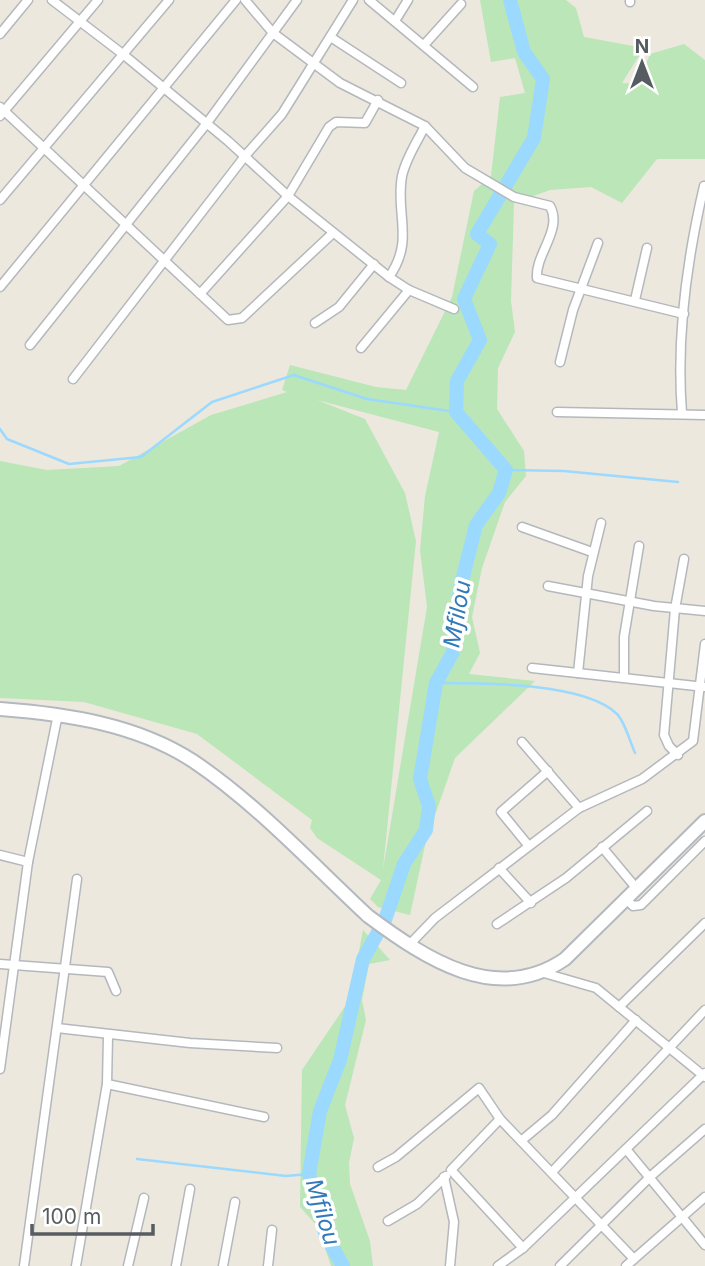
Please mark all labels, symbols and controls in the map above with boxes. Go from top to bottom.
north arrow [607,28,677,98]
text: N [635,35,649,58]
water label: Mfilou [437,578,477,650]
water label: Mfilou [300,1175,346,1249]
scale bar [32,1192,152,1236]
text: 100 m [42,1204,101,1229]

